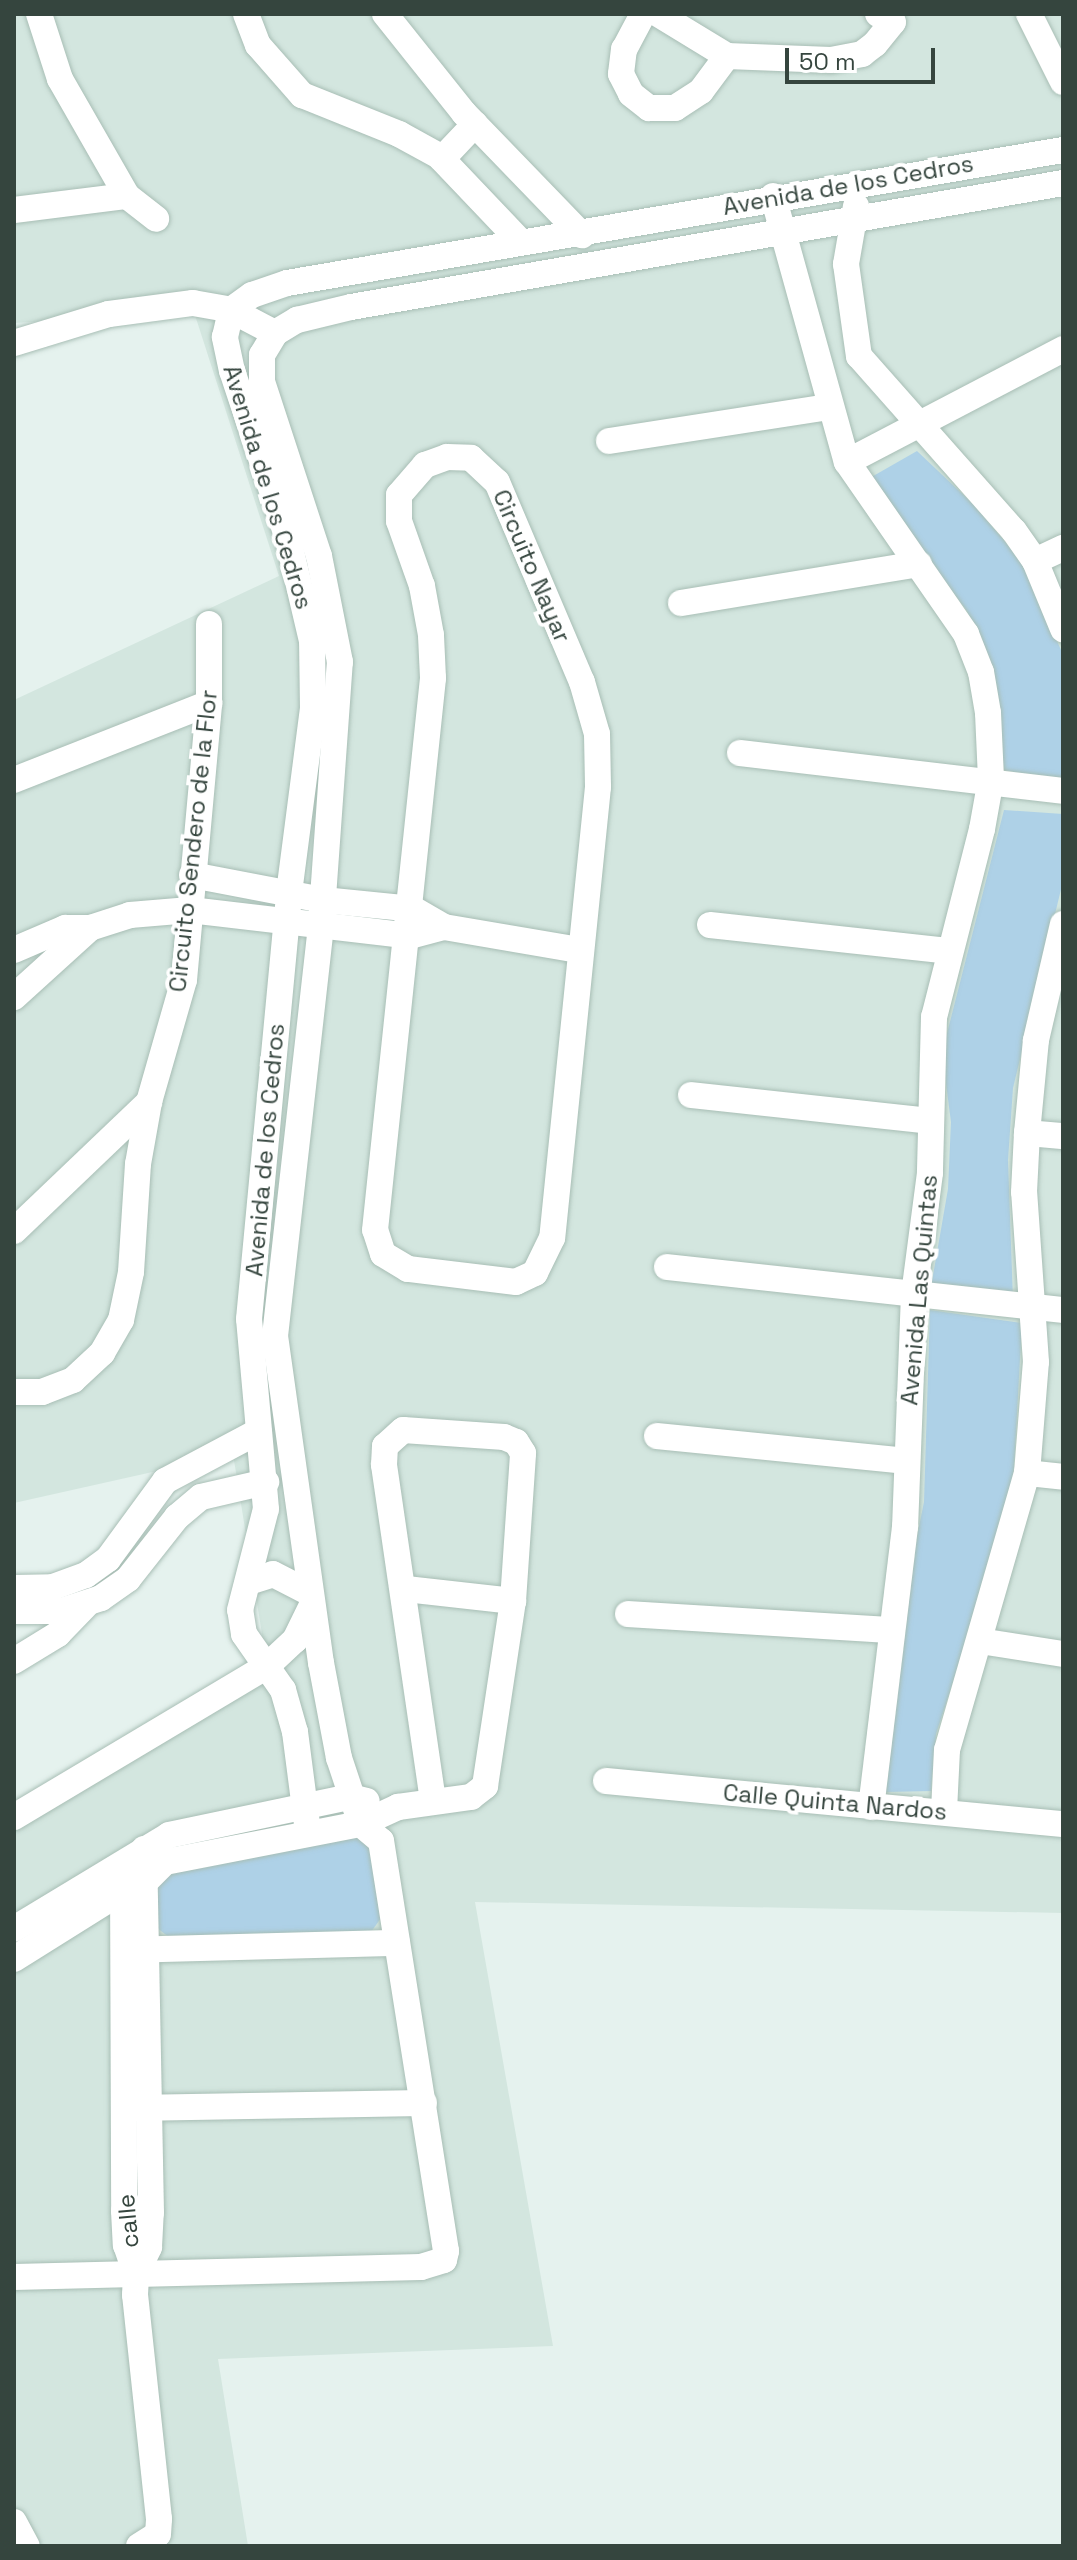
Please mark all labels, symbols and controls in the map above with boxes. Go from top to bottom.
scale bar [789,32,939,82]
text: 50 m [799,46,856,77]
street label: Avenida de los Cedros [720,149,976,221]
street label: Avenida de los Cedros [217,361,319,613]
street label: Circuito Nayar [487,485,577,647]
street label: Circuito Sendero de la Flor [163,688,223,994]
street label: Avenida de los Cedros [240,1022,290,1278]
street label: Avenida Las Quintas [895,1174,943,1406]
street label: Calle Quinta Nardos [722,1778,948,1826]
street label: calle [111,2193,145,2249]

